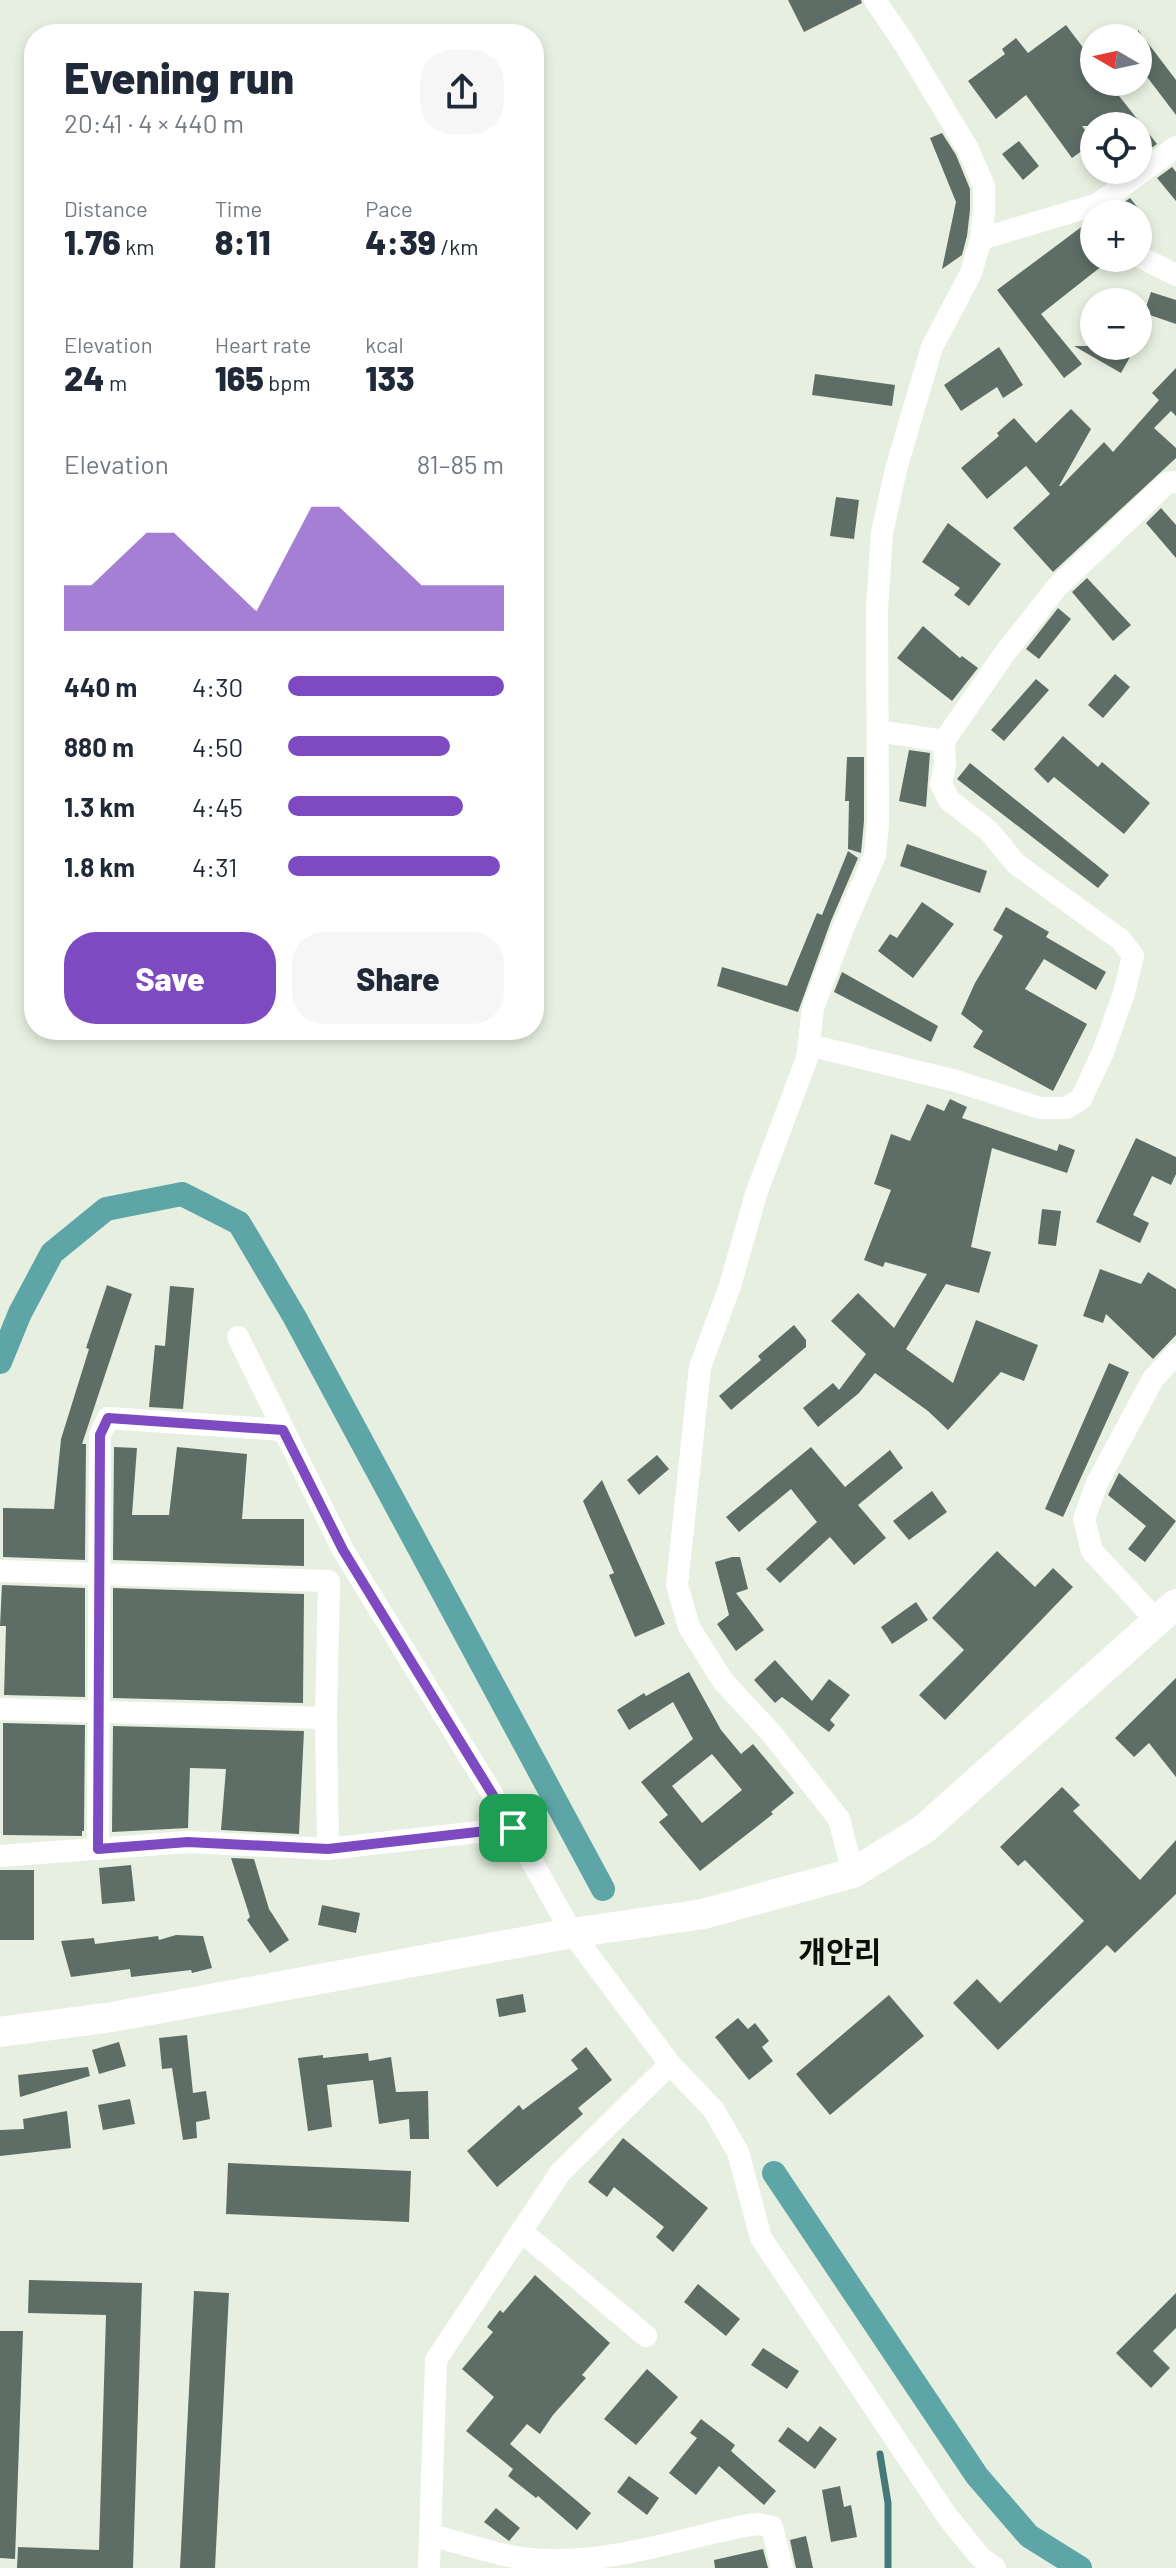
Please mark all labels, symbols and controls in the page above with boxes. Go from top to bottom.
north arrow [1080,24,1152,96]
map controls [1080,24,1152,360]
text: Evening run [64,50,294,103]
button: share [420,50,504,134]
text: 20:41 · 4 × 440 m [64,107,244,138]
button: locate [1080,112,1152,184]
text: Distance [64,195,148,221]
text: Time [215,195,262,221]
text: Pace [365,195,413,221]
button: + [1080,200,1152,272]
text: 1.76 [64,221,121,262]
text: 8:11 [215,221,270,262]
text: 4:39 [365,221,436,262]
text: km [121,233,154,259]
text: /km [436,233,478,259]
button: − [1080,288,1152,360]
text: Elevation [64,331,153,357]
text: Heart rate [215,331,311,357]
text: kcal [365,331,404,357]
text: 24 [64,357,105,398]
text: 165 [215,357,264,398]
text: 133 [365,357,415,398]
text: m [105,369,127,395]
text: bpm [264,369,311,395]
text: Elevation [64,448,169,479]
text: 81–85 m [417,448,504,479]
text: 440 m [64,671,137,702]
text: 4:30 [192,671,243,702]
text: 880 m [64,731,134,762]
text: 4:50 [192,731,243,762]
text: 1.3 km [64,791,135,822]
text: 4:45 [192,791,243,822]
text: 1.8 km [64,851,135,882]
text: 4:31 [192,851,237,882]
button: Save [64,932,276,1024]
button: Share [292,932,504,1024]
pin [479,1794,547,1862]
icon: arrive [491,1806,535,1850]
district label: 개안리 [799,1933,881,1969]

